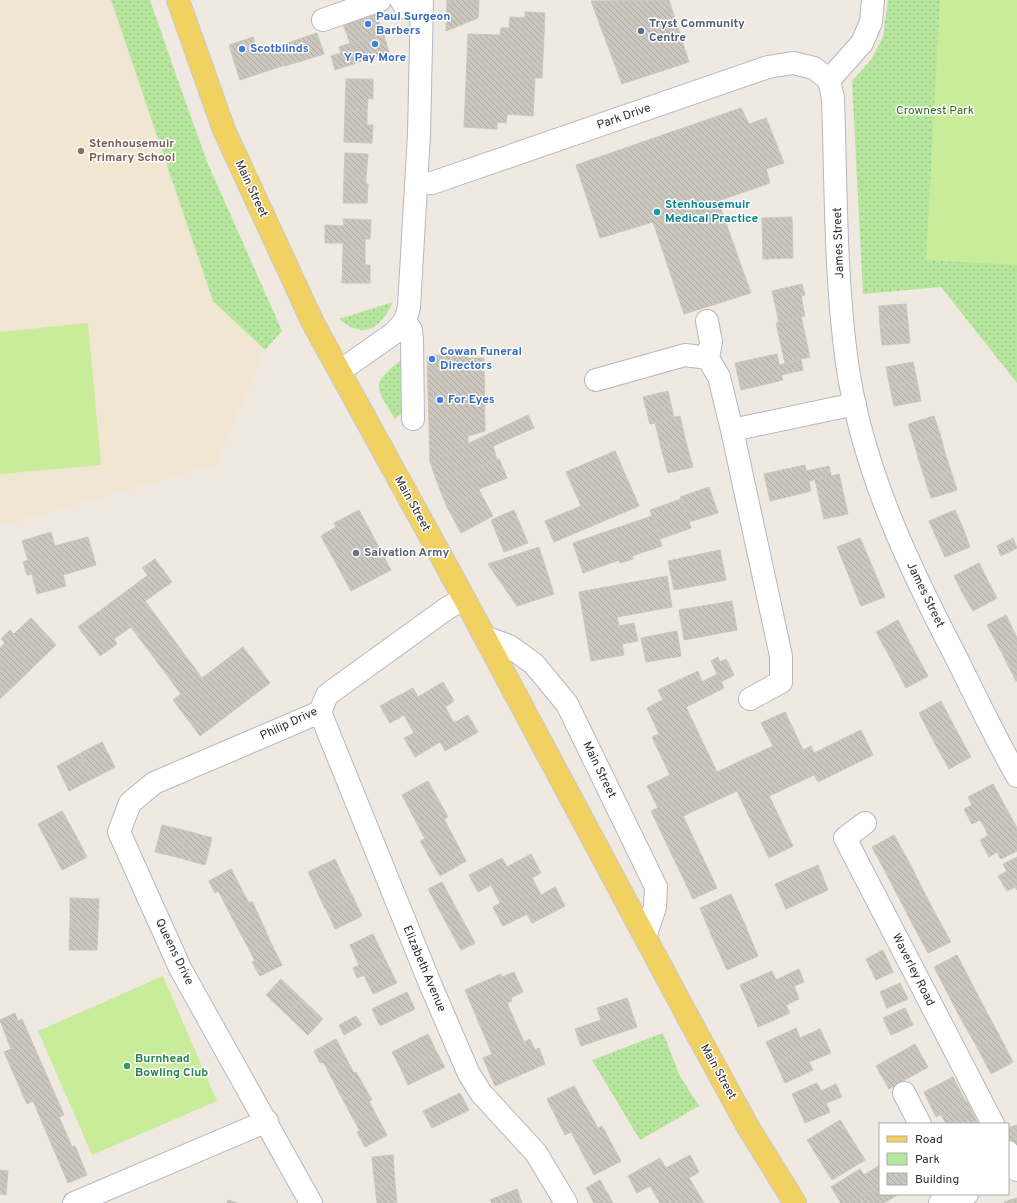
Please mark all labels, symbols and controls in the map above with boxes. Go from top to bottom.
place label: Paul Surgeon Barbers [376,9,450,39]
place label: Tryst Community Centre [649,16,745,46]
marker: Paul Surgeon Barbers [363,19,373,29]
marker: Tryst Community Centre [636,26,646,36]
marker: Y Pay More [370,39,380,49]
place label: Scotblinds [250,41,309,57]
marker: Scotblinds [237,44,247,54]
place label: Y Pay More [344,50,406,66]
street label: Park Drive [595,100,653,134]
park label: Crownest Park [896,103,974,119]
place label: Stenhousemuir Primary School [89,136,175,166]
marker: Stenhousemuir Primary School [76,146,86,156]
street label: Main Street [231,158,271,220]
place label: Stenhousemuir Medical Practice [665,197,759,227]
marker: Stenhousemuir Medical Practice [652,207,662,217]
street label: James Street [830,207,848,279]
place label: Cowan Funeral Directors [440,344,522,374]
marker: Cowan Funeral Directors [427,354,437,364]
place label: For Eyes [448,392,495,408]
marker: For Eyes [435,395,445,405]
street label: Main Street [390,473,434,535]
place label: Salvation Army [364,545,449,561]
marker: Salvation Army [351,548,361,558]
street label: James Street [902,560,948,630]
street label: Philip Drive [258,704,320,744]
street label: Main Street [578,739,620,801]
street label: Queens Drive [151,916,197,988]
street label: Elizabeth Avenue [399,923,449,1015]
street label: Waverley Road [888,931,938,1009]
street label: Main Street [696,1041,740,1103]
place label: Burnhead Bowling Club [135,1051,208,1081]
marker: Burnhead Bowling Club [122,1061,132,1071]
legend [879,1123,1009,1195]
text: Road [915,1132,943,1148]
text: Park [915,1152,940,1168]
text: Building [915,1172,959,1188]

